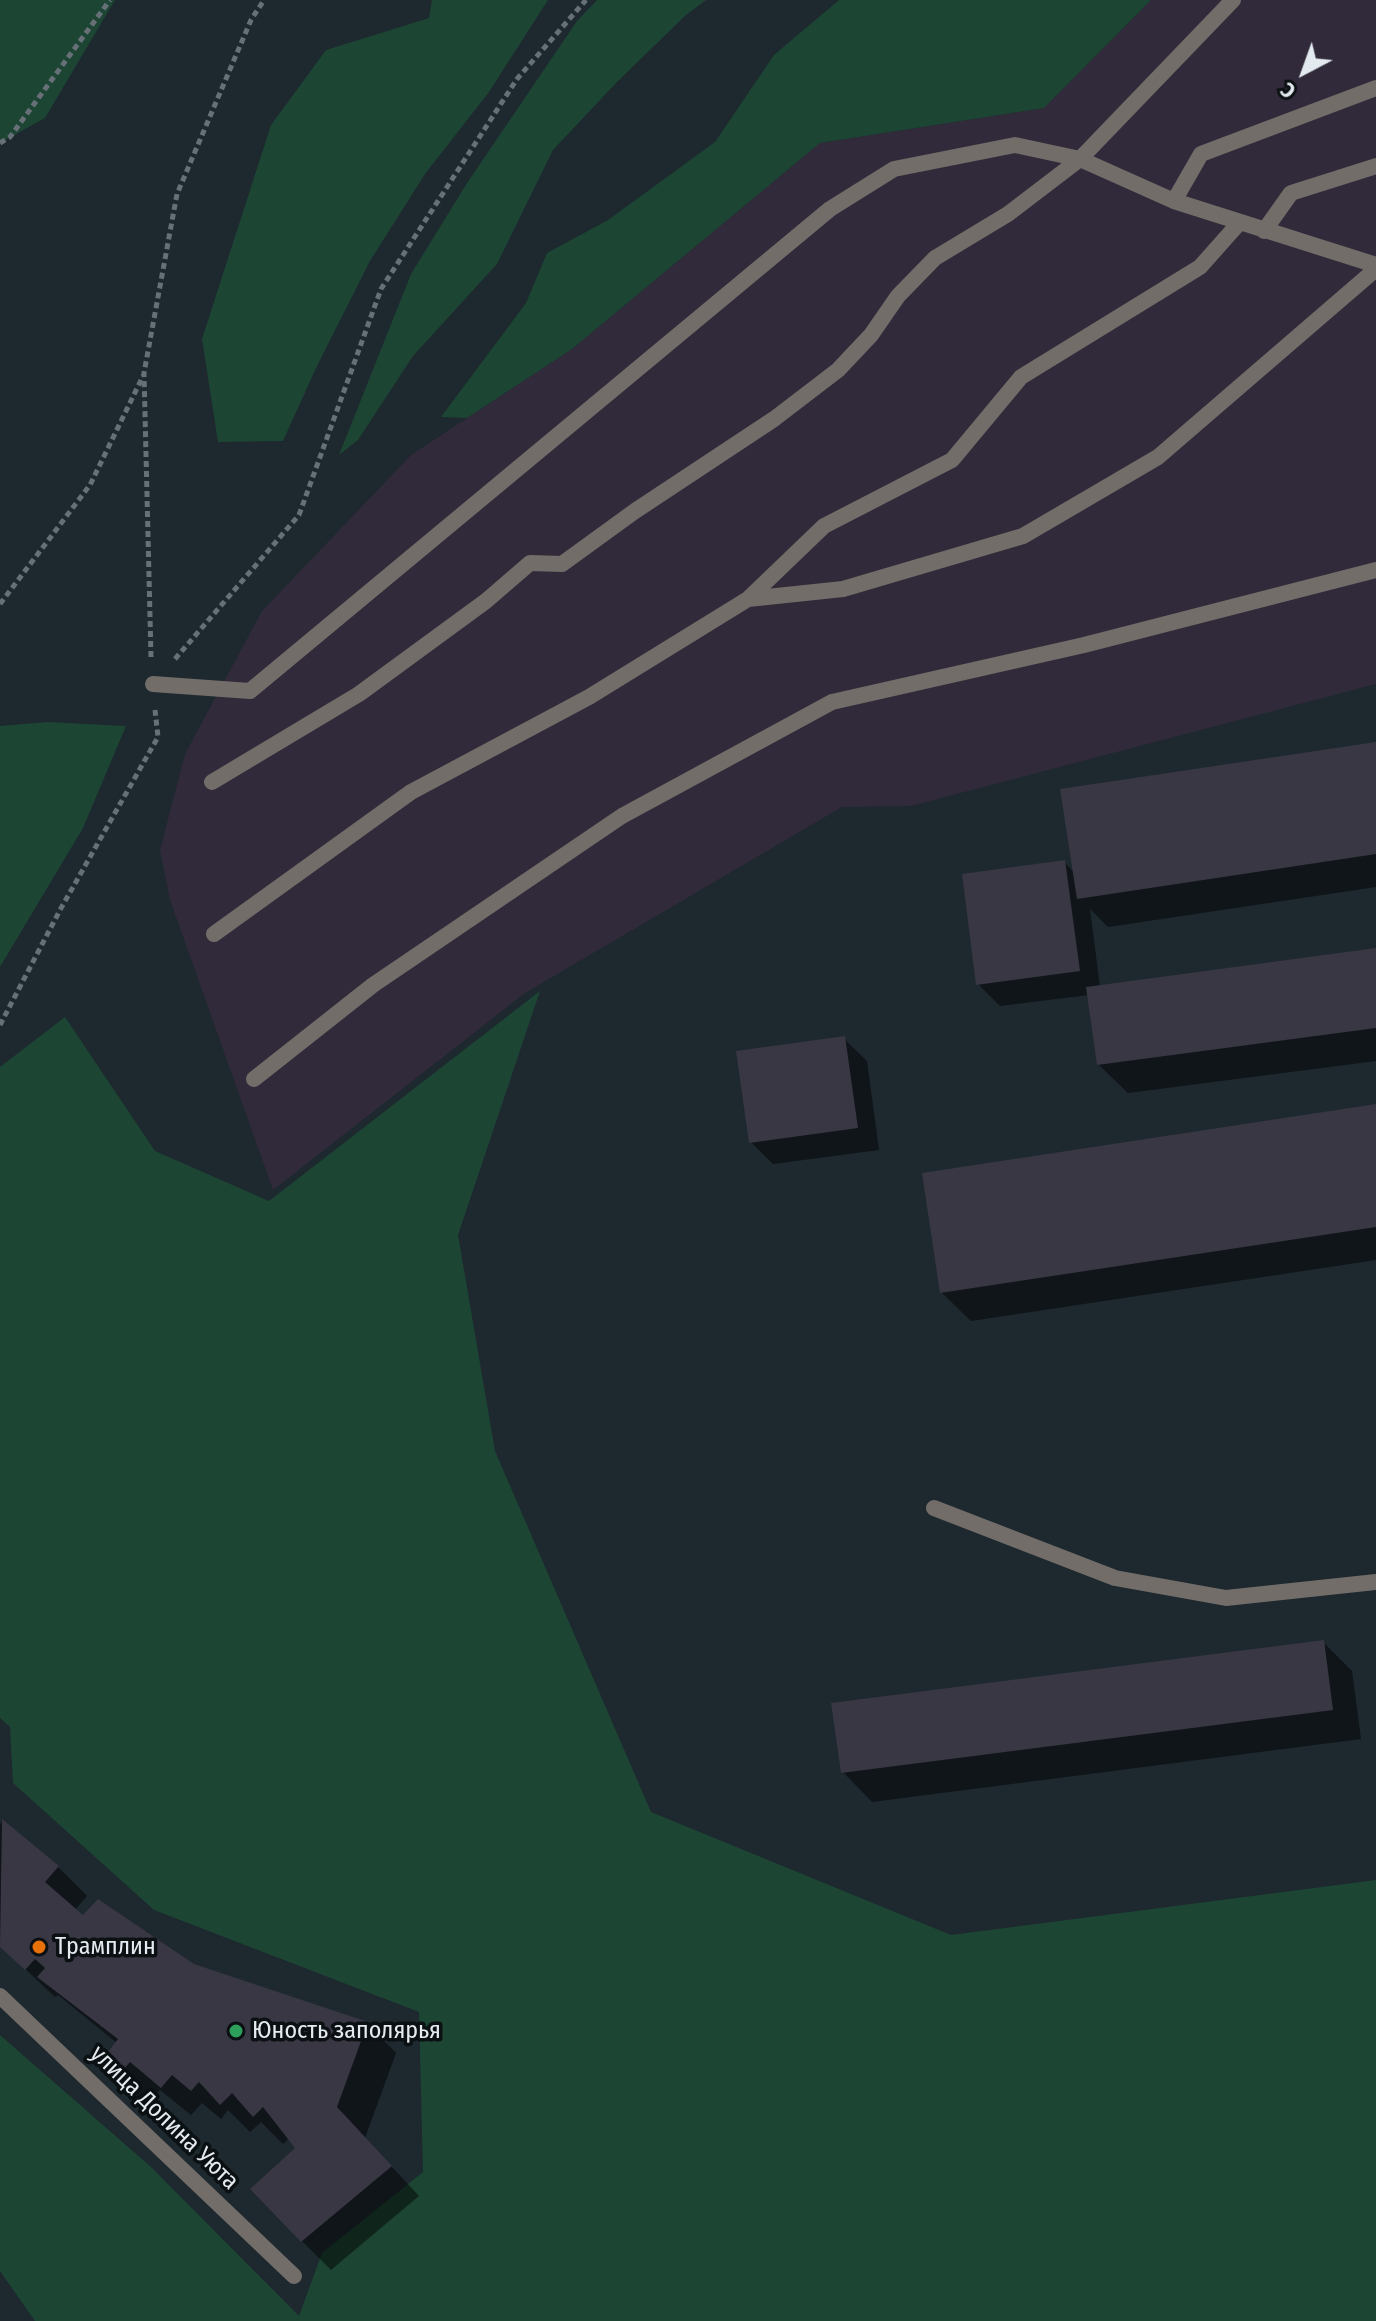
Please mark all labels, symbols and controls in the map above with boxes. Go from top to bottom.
north arrow [1264,32,1344,112]
text: С [1275,77,1301,104]
place label: Трамплин [55,1933,156,1961]
marker: Трамплин [30,1938,48,1956]
place label: Юность заполярья [252,2017,441,2045]
marker: Юность заполярья [227,2022,245,2040]
street label: улица Долина Уюта [84,2040,244,2196]

